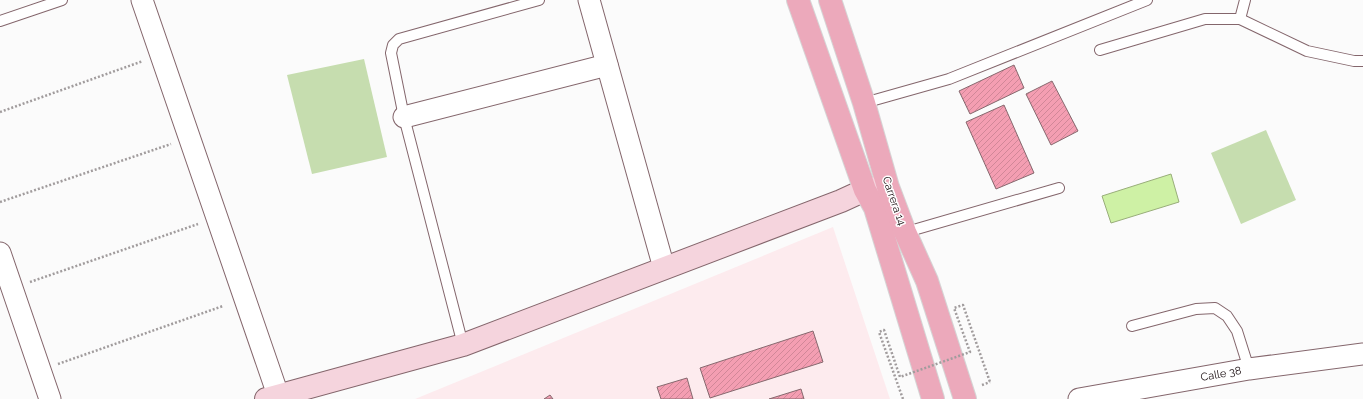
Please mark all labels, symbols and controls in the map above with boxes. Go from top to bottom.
street label: Carrera 14 [880,175,908,227]
street label: Calle 38 [1200,364,1242,384]

